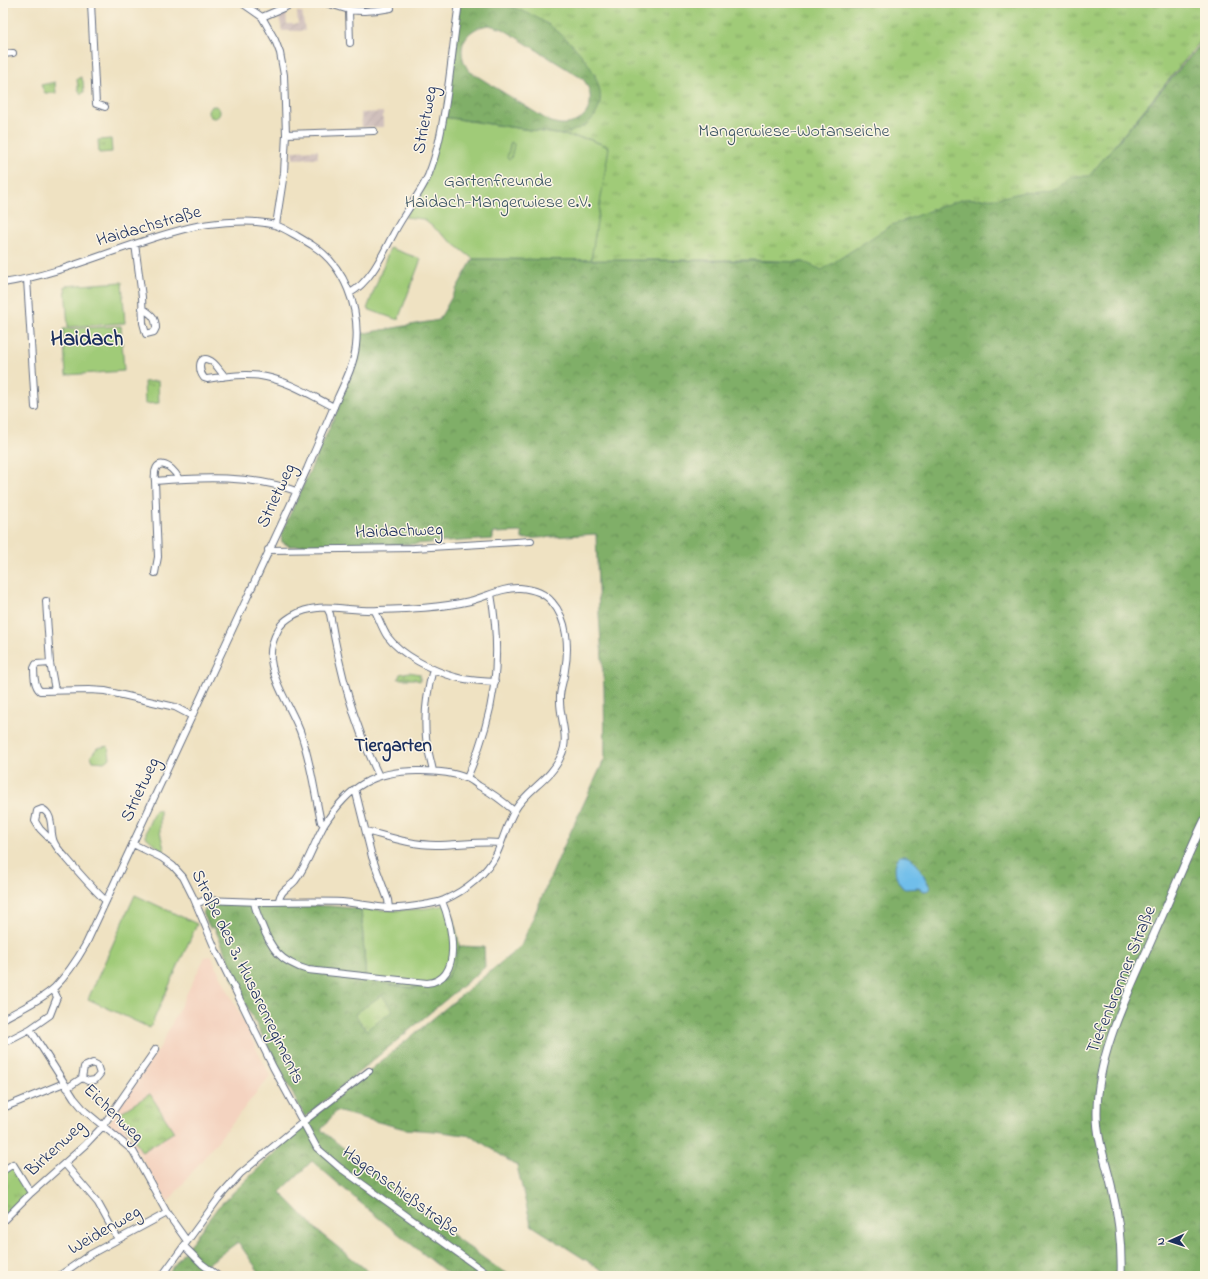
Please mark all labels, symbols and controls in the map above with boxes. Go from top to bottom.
street label: Strietweg [407,84,446,156]
park label: Mangerwiese-Wotanseiche [698,119,891,146]
park label: Gartenfreunde Haidach-Mangerwiese e.V. [405,169,592,217]
street label: Haidachstraße [94,199,205,254]
district label: Haidach [50,324,124,356]
street label: Strietweg [251,459,304,533]
street label: Haidachweg [355,517,443,548]
district label: Tiergarten [354,733,432,762]
street label: Strietweg [115,753,168,827]
street label: Straße des 3. Husarenregiments [183,865,310,1089]
street label: Tiefenbronner Straße [1080,901,1164,1058]
street label: Eichenweg [76,1078,149,1150]
street label: Birkenweg [19,1114,93,1185]
street label: Hagenschießstraße [335,1140,465,1245]
street label: Weidenweg [64,1200,147,1263]
north arrow [1150,1221,1190,1261]
text: N [1153,1237,1169,1246]

